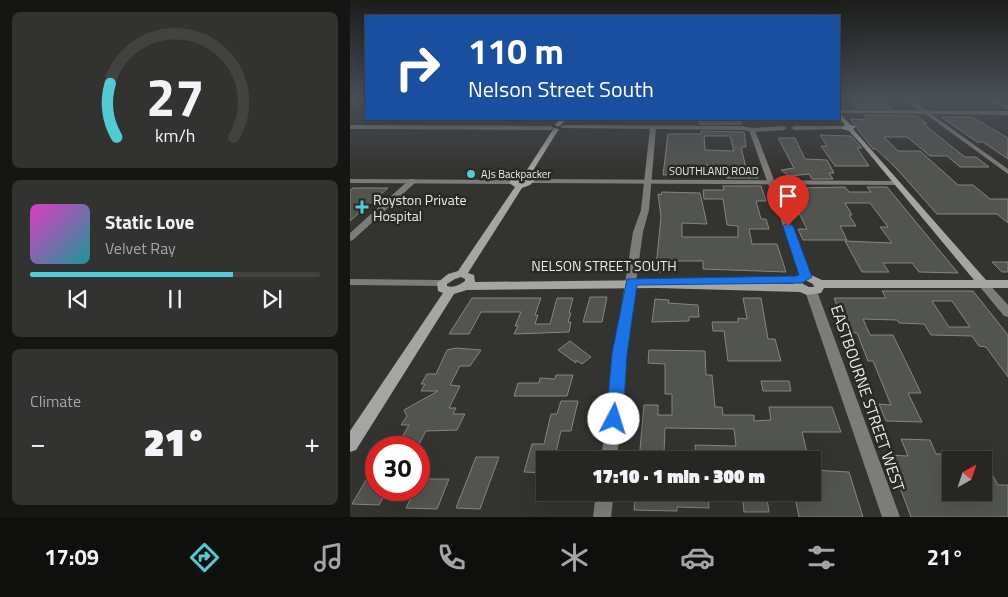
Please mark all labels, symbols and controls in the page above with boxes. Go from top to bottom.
text: 110 m [468,24,564,78]
icon: right [385,35,450,100]
text: 27 [146,57,204,136]
text: Nelson Street South [468,72,654,106]
text: km/h [155,122,195,149]
street label: SOUTHLAND ROAD [669,163,759,179]
place label: AJs Backpacker [481,166,551,182]
marker: AJs Backpacker [465,168,477,180]
pin [767,175,809,226]
icon: arrive [774,182,802,210]
place label: Royston Private Hospital [373,189,467,226]
marker: Royston Private Hospital [355,200,369,214]
text: Static Love [105,207,194,236]
text: Velvet Ray [105,236,176,260]
street label: NELSON STREET SOUTH [531,255,677,276]
icon: previous [64,285,92,313]
icon: pause [161,285,189,313]
icon: next [258,285,286,313]
street label: EASTBOURNE STREET WEST [825,302,911,495]
text: Climate [30,389,81,413]
position arrow [587,392,639,444]
text: 21° [144,413,206,471]
text: − [30,421,46,464]
text: + [304,421,320,464]
speed limit sign: 30 [365,436,430,501]
north arrow [942,451,992,501]
map controls [942,451,992,501]
text: 17:10 · 1 min · 300 m [592,461,765,490]
text: 17:09 [44,540,99,574]
icon: directions [187,540,222,575]
icon: music [311,540,346,575]
icon: phone [434,540,469,575]
icon: climate [557,540,592,575]
icon: car [680,540,715,575]
icon: filters [804,540,839,575]
text: 21° [927,540,964,574]

